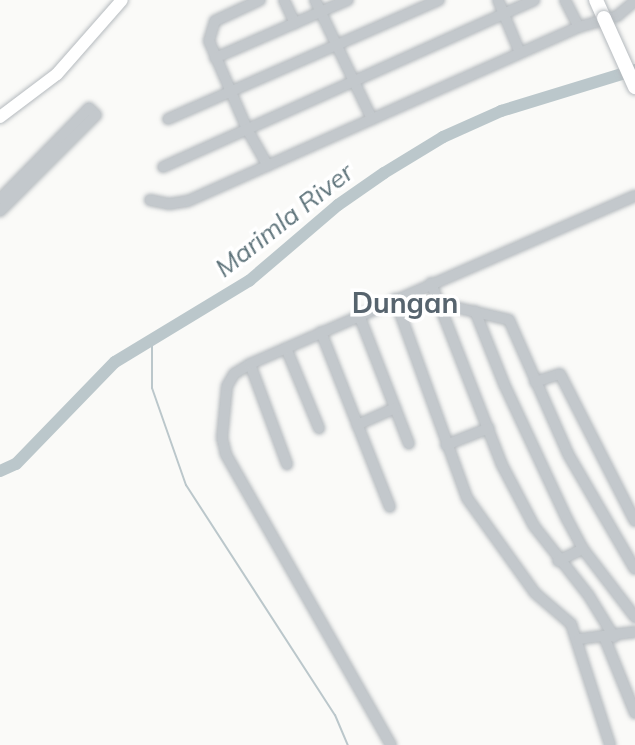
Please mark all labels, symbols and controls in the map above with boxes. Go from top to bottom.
water label: Marimla River [209,157,359,283]
district label: Dungan [352,286,458,320]

